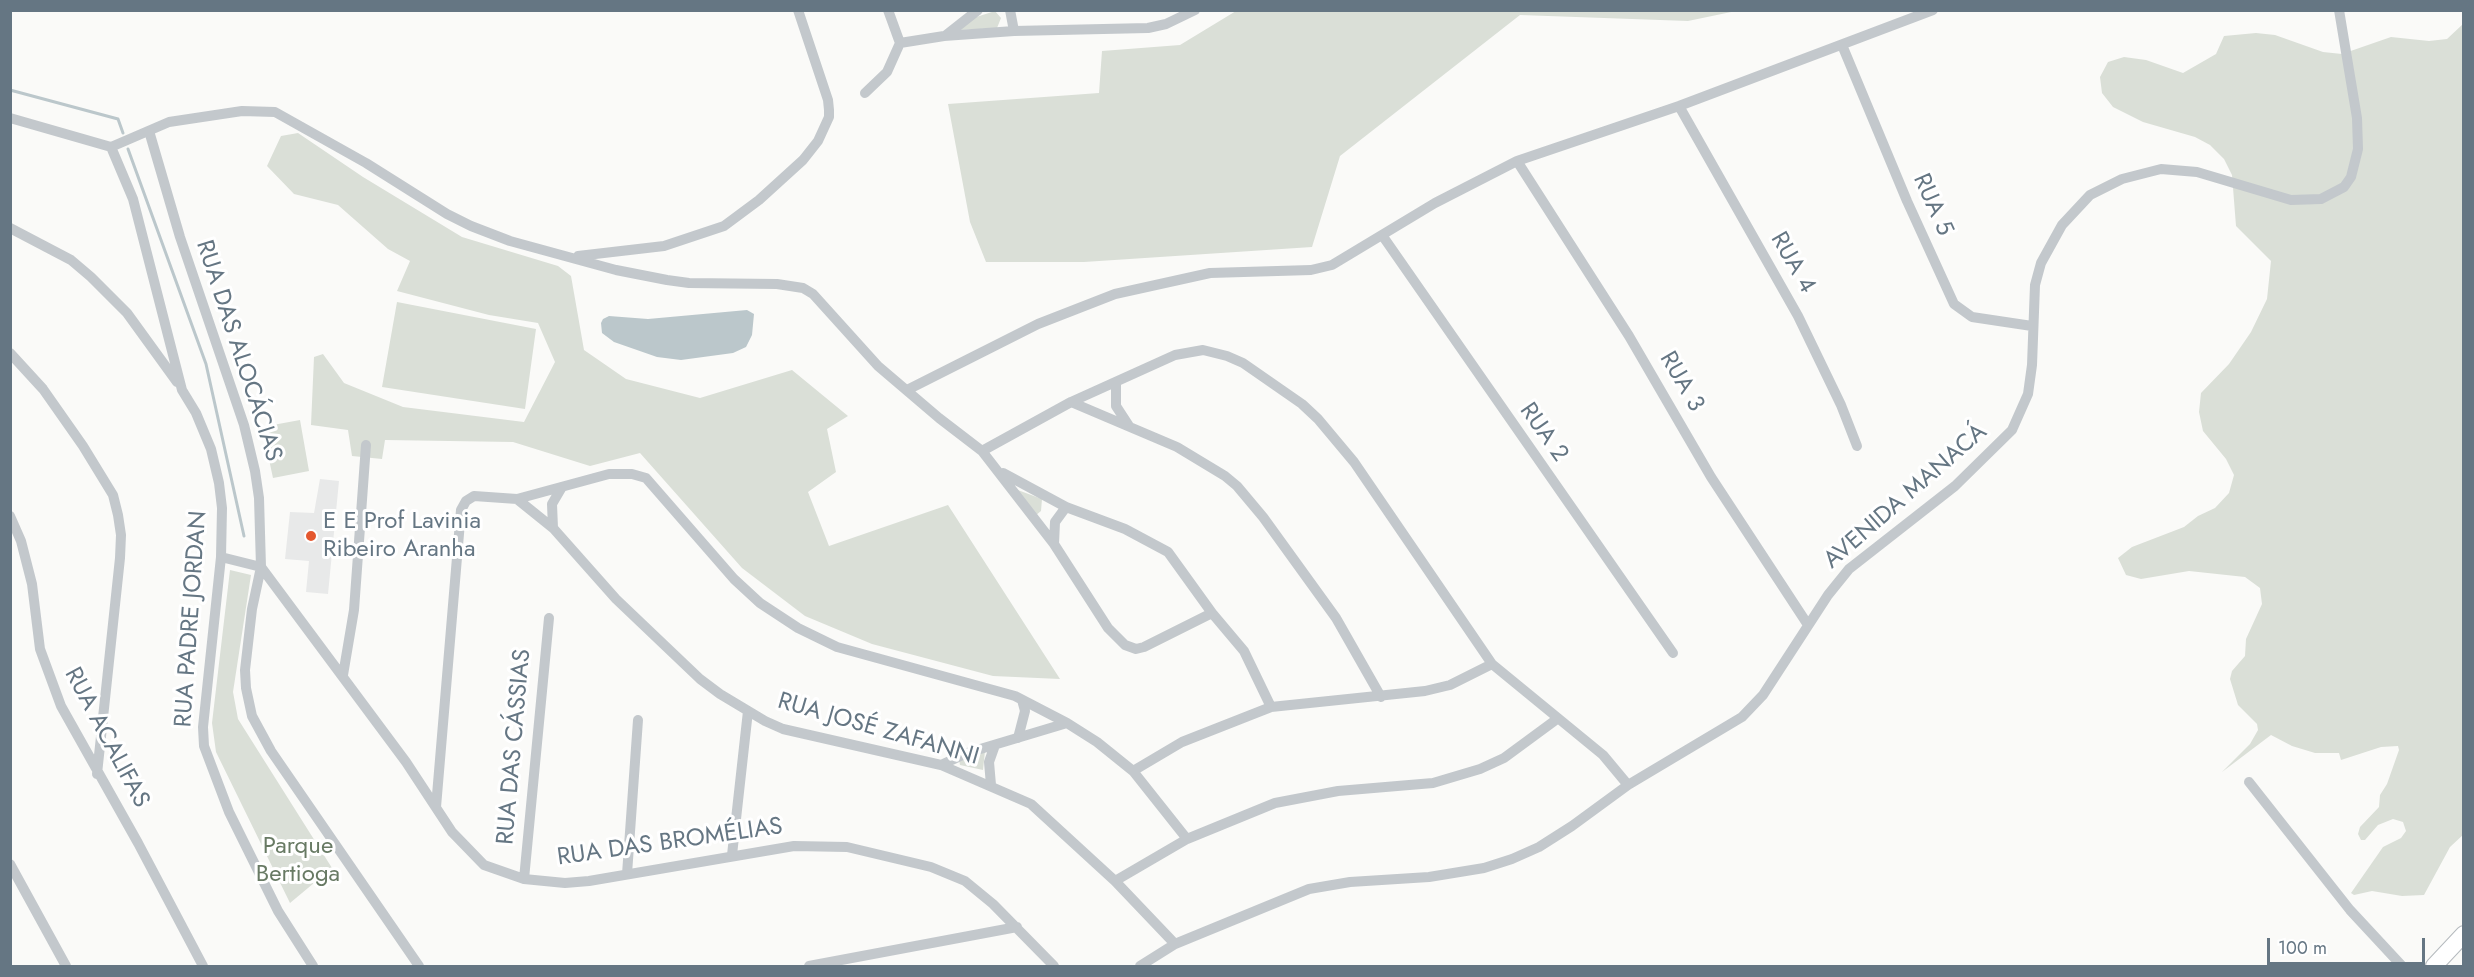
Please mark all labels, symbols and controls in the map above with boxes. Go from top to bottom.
street label: RUA 5 [1906,169,1958,241]
street label: RUA 4 [1763,227,1821,299]
street label: RUA DAS ALOCÁCIAS [189,237,287,465]
street label: RUA 3 [1652,347,1710,417]
street label: RUA 2 [1513,398,1573,468]
street label: AVENIDA MANACÁ [1819,418,1993,576]
place label: E E Prof Lavinia Ribeiro Aranha [323,508,481,564]
street label: RUA PADRE JORDAN [170,510,214,728]
marker: E E Prof Lavinia Ribeiro Aranha [304,529,318,543]
street label: RUA DAS CÁSSIAS [492,648,538,846]
street label: RUA ACALIFAS [57,663,155,813]
street label: RUA JOSÉ ZAFANNI [774,688,982,772]
street label: RUA DAS BROMÉLIAS [555,813,785,873]
park label: Parque Bertioga [256,833,340,889]
scale bar [2270,926,2428,964]
text: 100 m [2278,935,2327,961]

